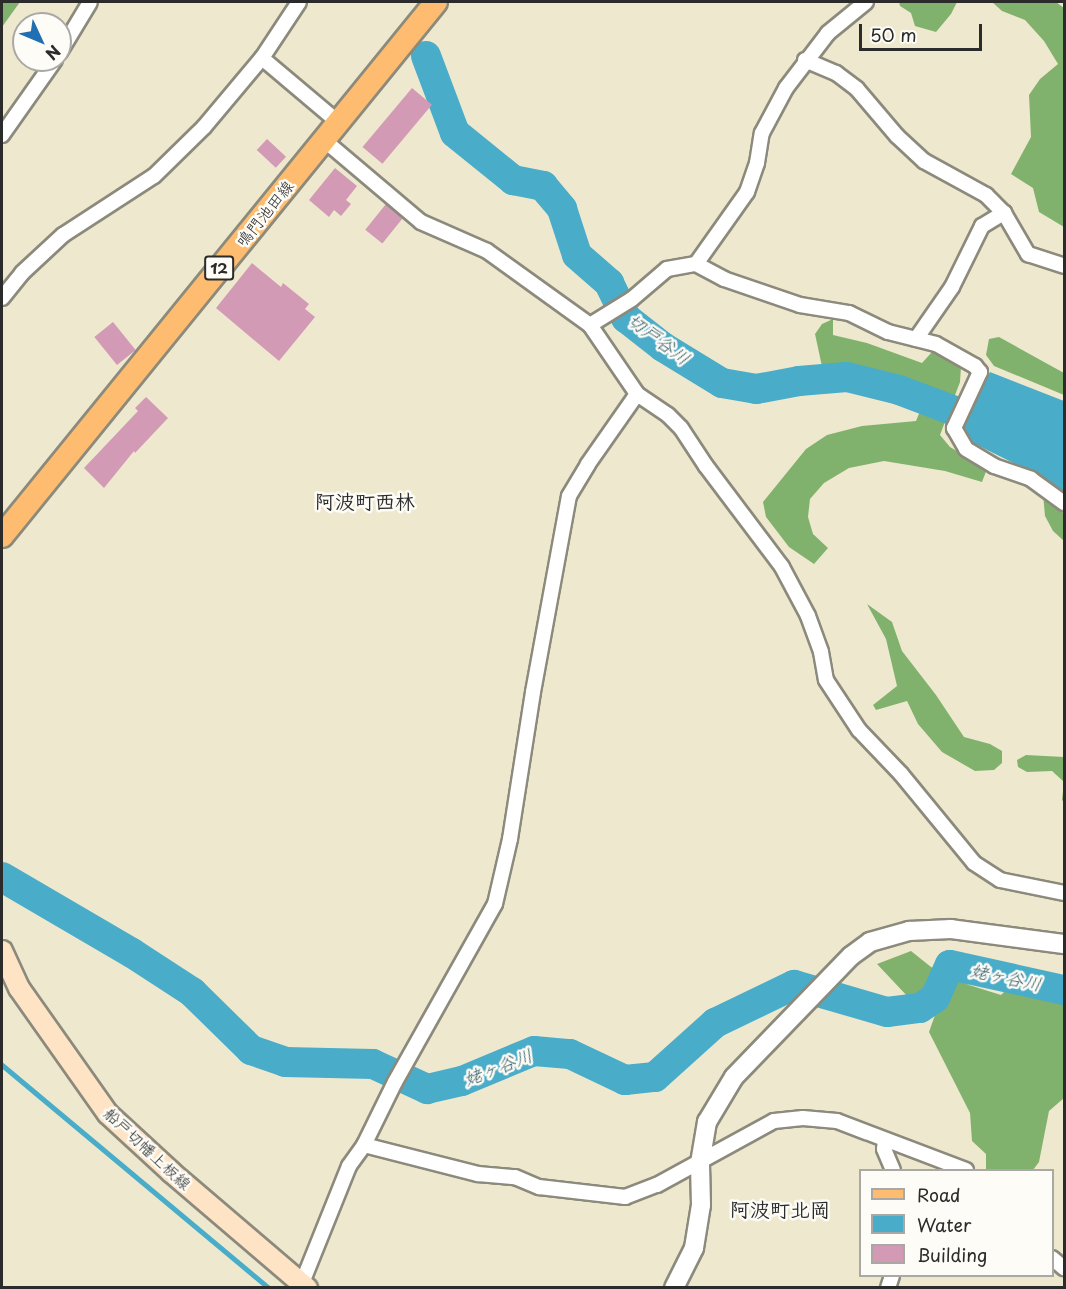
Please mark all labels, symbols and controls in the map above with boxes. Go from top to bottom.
north arrow [12,12,72,72]
scale bar [862,12,985,50]
text: 50 m [870,21,917,48]
text: N [40,40,67,66]
street label: 鳴門池田線 [231,176,297,250]
road number: 12 [204,256,234,280]
water label: 切戸谷川 [624,309,694,369]
district label: 阿波町西林 [315,489,415,513]
water label: 姥ヶ谷川 [969,959,1043,995]
water label: 姥ヶ谷川 [461,1044,535,1090]
street label: 船戸切幡上板線 [100,1103,196,1193]
legend [859,1169,1054,1277]
text: Road [917,1181,961,1208]
district label: 阿波町北岡 [730,1197,830,1221]
text: Water [917,1211,971,1238]
text: Building [917,1241,987,1268]

